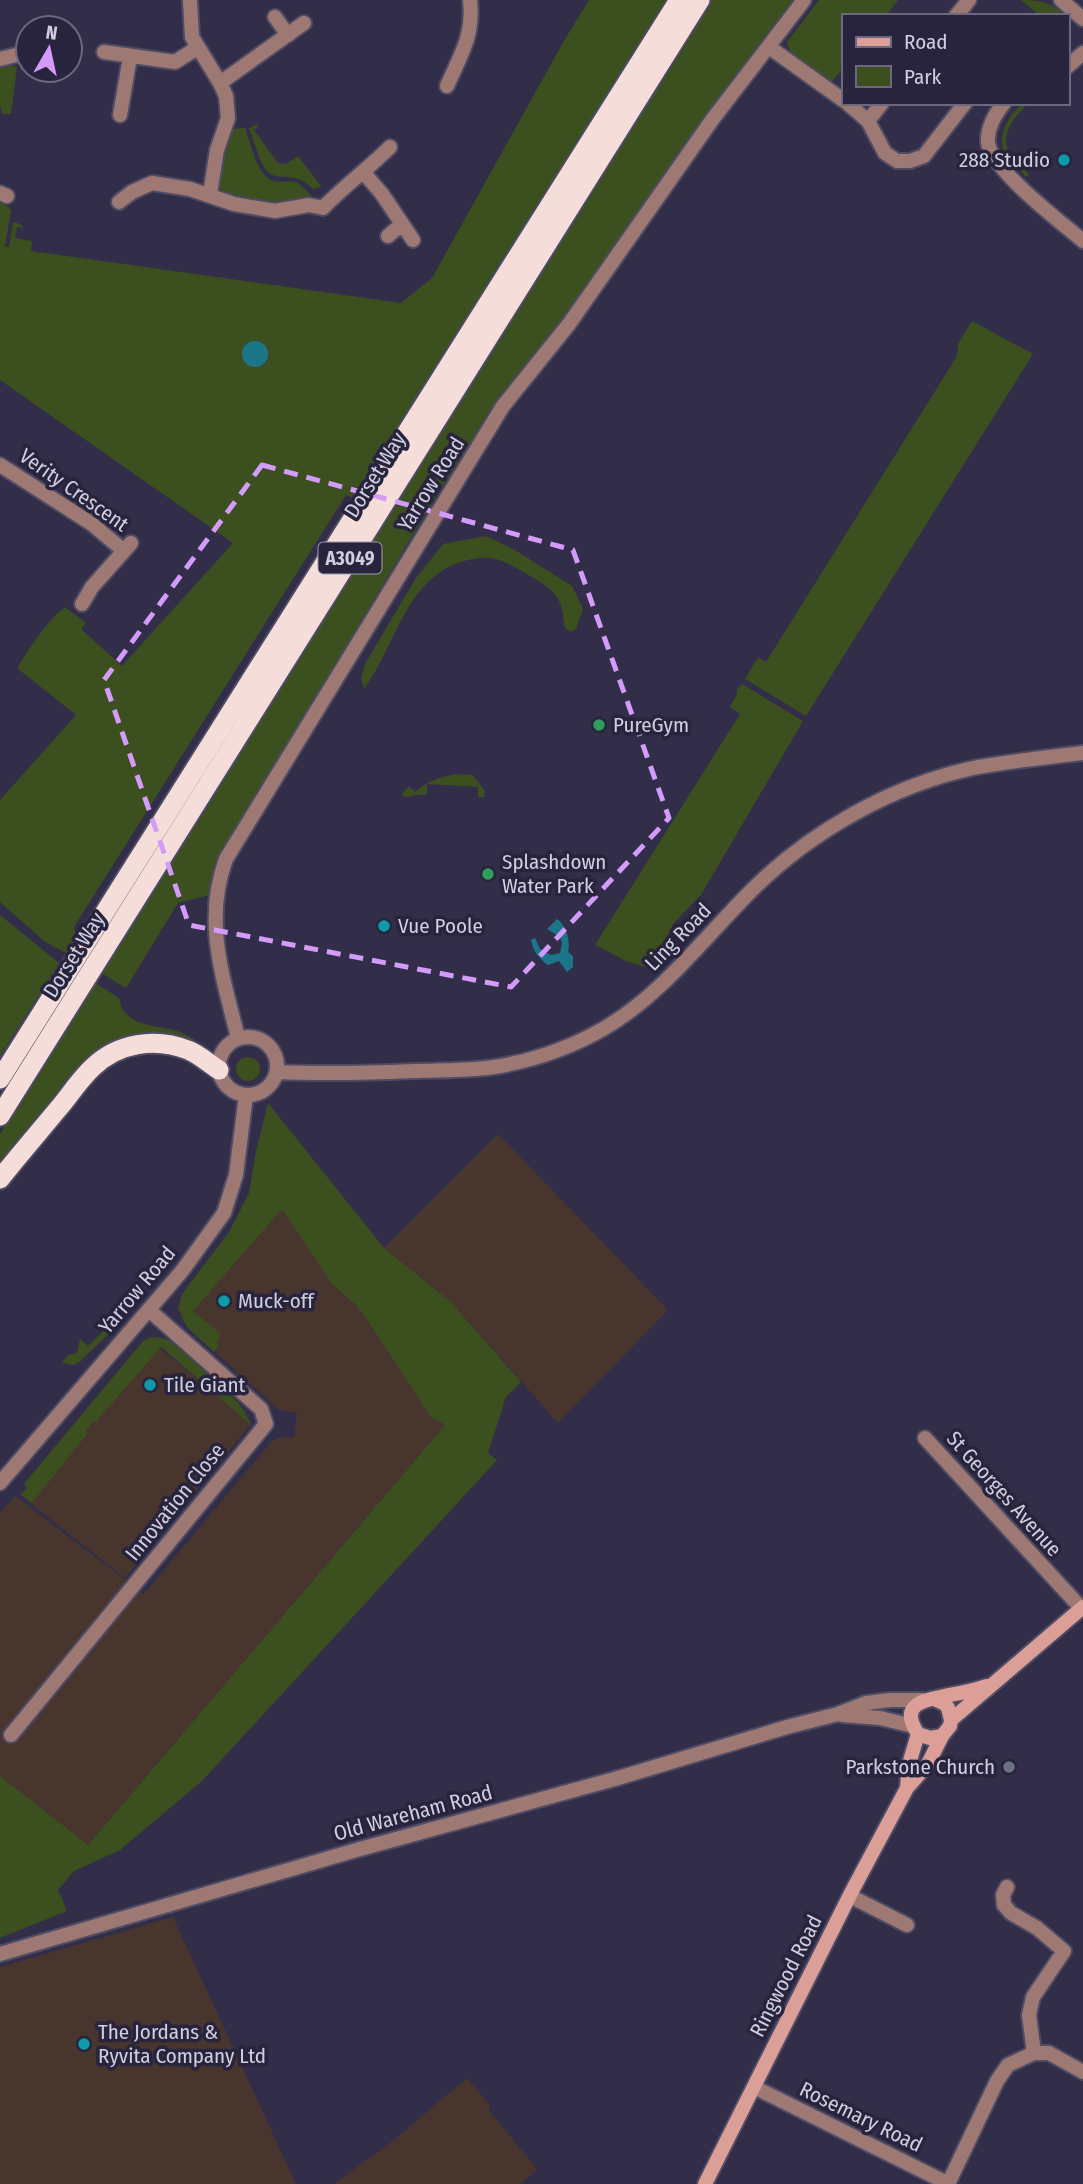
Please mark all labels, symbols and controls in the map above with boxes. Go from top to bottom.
north arrow [14,14,84,84]
legend [842,14,1069,105]
text: N [44,20,59,45]
text: Road [904,29,948,55]
text: Park [904,64,942,90]
place label: 288 Studio [959,147,1050,173]
marker: 288 Studio [1056,152,1072,168]
street label: Dorset Way [339,427,412,523]
street label: Yarrow Road [392,432,470,536]
street label: Verity Crescent [14,443,134,537]
road number: A3049 [318,542,382,573]
place label: PureGym [613,712,689,738]
marker: PureGym [591,717,607,733]
place label: Splashdown Water Park [502,849,606,899]
marker: Splashdown Water Park [480,866,496,882]
street label: Ling Road [639,898,717,976]
street label: Dorset Way [38,907,111,1003]
place label: Vue Poole [398,913,483,939]
marker: Vue Poole [376,918,392,934]
street label: Yarrow Road [93,1241,181,1339]
place label: Muck-off [238,1288,315,1314]
marker: Muck-off [216,1293,232,1309]
place label: Tile Giant [164,1372,245,1398]
marker: Tile Giant [142,1377,158,1393]
street label: St Georges Avenue [941,1426,1067,1562]
street label: Innovation Close [120,1438,230,1566]
place label: Parkstone Church [846,1754,995,1780]
marker: Parkstone Church [1001,1759,1017,1775]
street label: Old Wareham Road [331,1779,495,1847]
street label: Ringwood Road [744,1911,828,2041]
place label: The Jordans & Ryvita Company Ltd [98,2019,266,2069]
marker: The Jordans & Ryvita Company Ltd [76,2036,92,2052]
street label: Rosemary Road [795,2076,927,2158]

